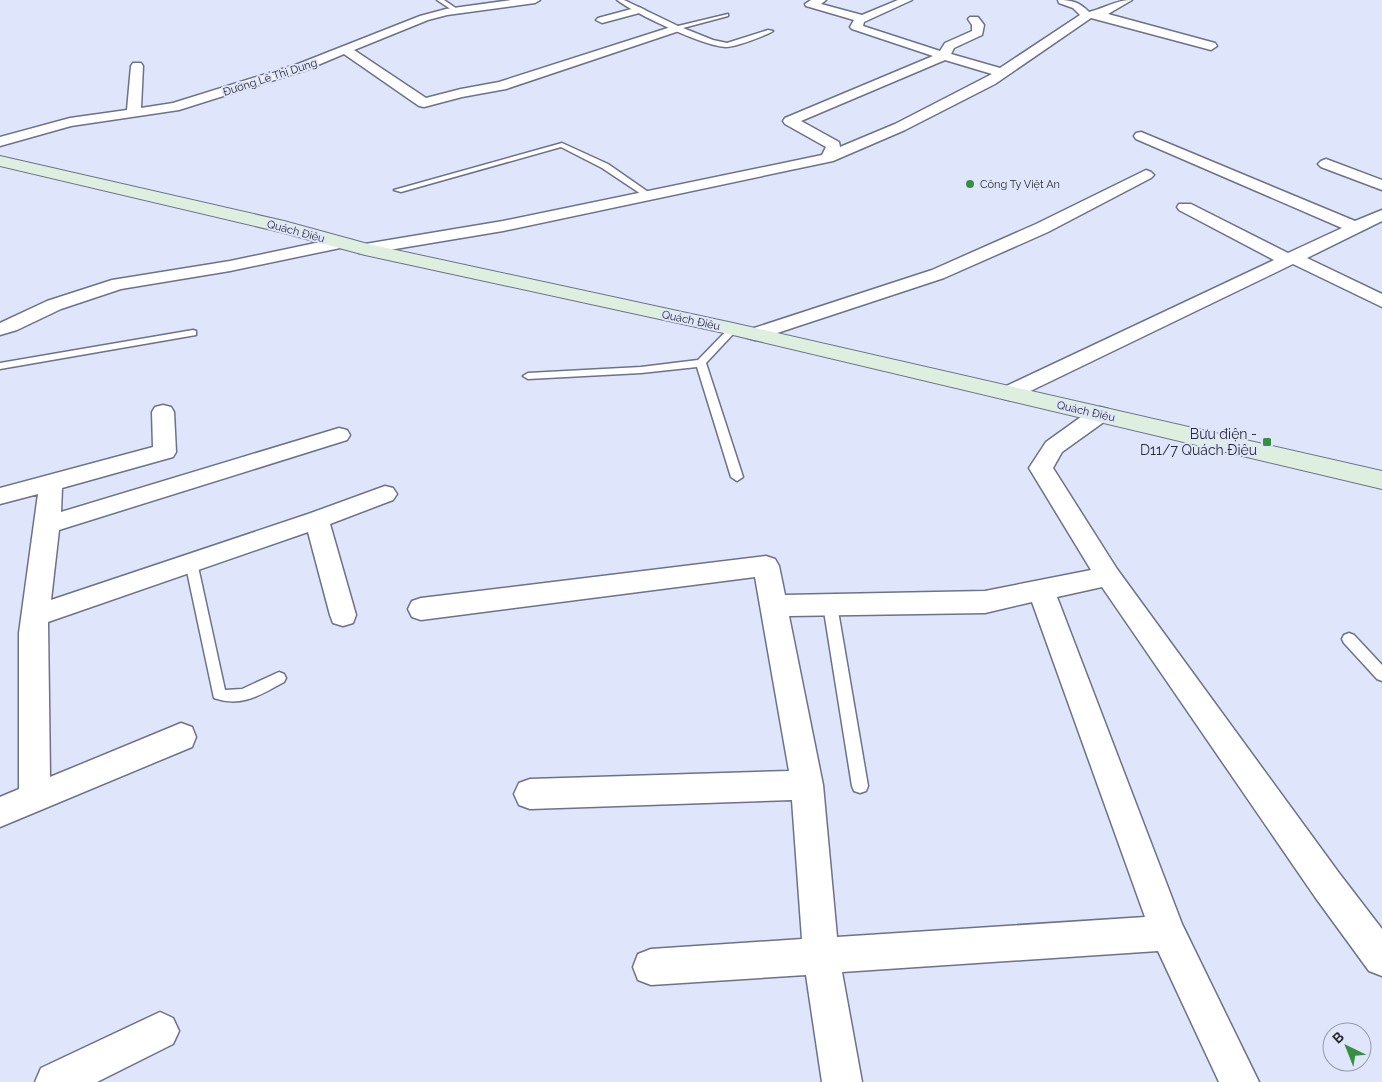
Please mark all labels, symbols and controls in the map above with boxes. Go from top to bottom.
street label: Đường Lê Thị Dung [221,56,319,99]
marker: Công Ty Việt An [964,178,976,190]
place label: Công Ty Việt An [980,178,1060,191]
street label: Quách Điêu [266,218,326,245]
street label: Quách Điêu [661,308,721,333]
street label: Quách Điêu [1056,398,1116,424]
place label: Bưu điện - D11/7 Quách Điêu [1140,426,1257,458]
marker: Bưu điện - D11/7 Quách Điêu [1261,436,1273,448]
north arrow [1322,1022,1372,1072]
text: B [1329,1028,1347,1047]

